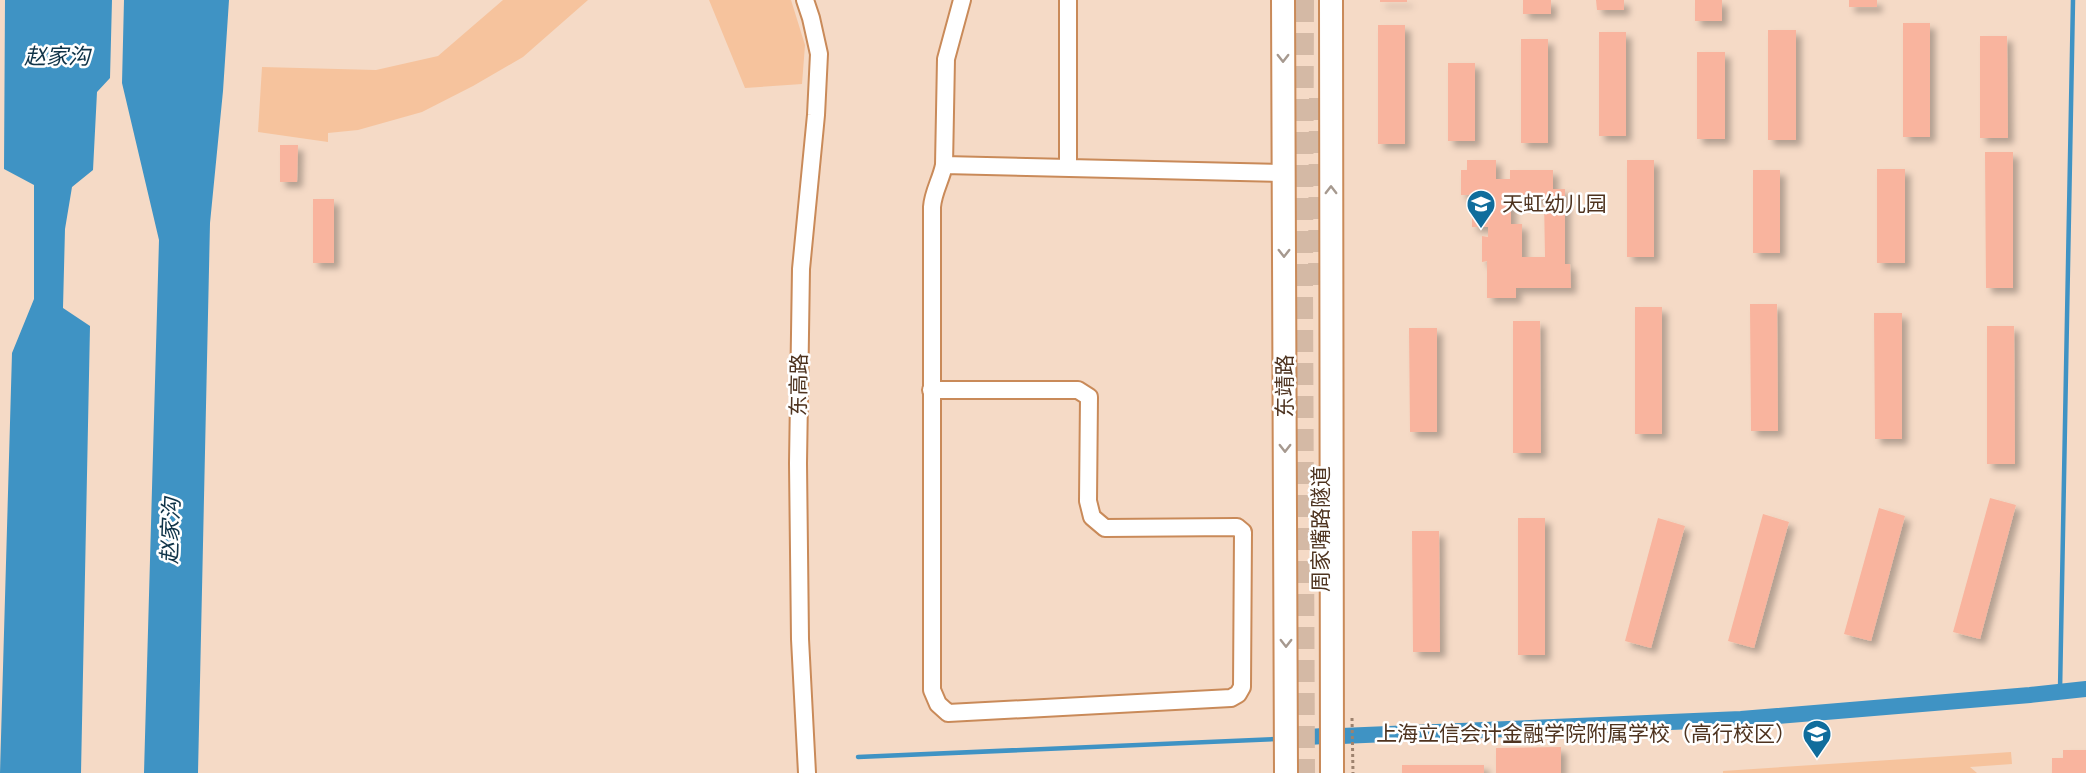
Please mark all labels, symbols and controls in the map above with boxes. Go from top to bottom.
water label: 赵家沟 [24,44,92,69]
one-way arrow [1277,54,1289,63]
one-way arrow [1325,185,1337,194]
school or university icon: 天虹幼儿园 [1465,188,1497,230]
place label: 天虹幼儿园 [1502,191,1607,216]
one-way arrow [1278,249,1290,258]
street label: 东高路 [785,353,812,417]
street label: 东靖路 [1272,355,1297,418]
one-way arrow [1279,444,1291,453]
street label: 周家嘴路隧道 [1308,466,1333,592]
water label: 赵家沟 [157,496,184,564]
one-way arrow [1280,639,1292,648]
school or university icon: 上海立信会计金融学院附属学校（高行校区） [1801,718,1833,760]
place label: 上海立信会计金融学院附属学校（高行校区） [1376,721,1796,746]

